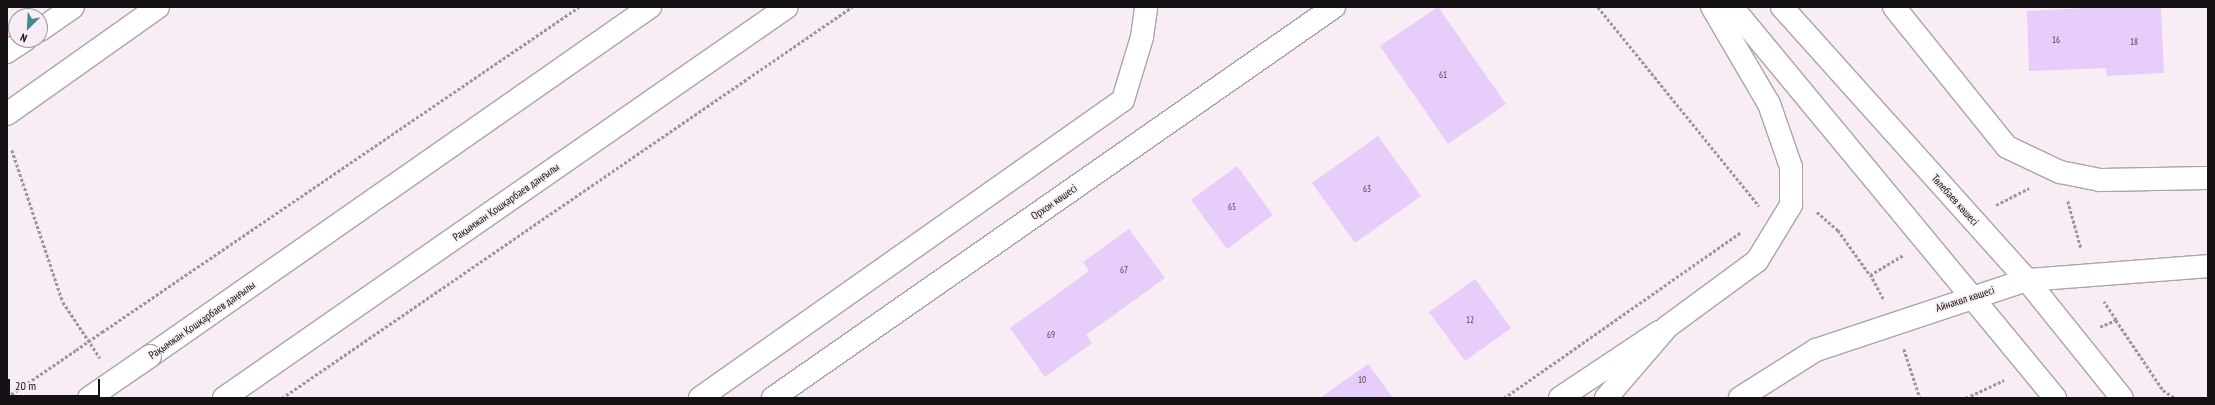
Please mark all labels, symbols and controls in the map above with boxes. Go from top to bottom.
north arrow [8,8,48,48]
text: N [18,30,29,46]
house number: 16 [2052,35,2060,45]
house number: 18 [2130,37,2138,47]
house number: 61 [1439,70,1447,80]
street label: Рақымжан Қошқарбаев даңғылы [450,160,562,244]
street label: Төлебаев көшесі [1929,172,1981,228]
street label: Орхон көшесі [1028,181,1080,223]
house number: 63 [1363,184,1371,194]
house number: 65 [1228,202,1236,212]
house number: 67 [1120,265,1128,275]
street label: Рақымжан Қошқарбаев даңғылы [146,278,258,362]
street label: Айнакөл көшесі [1934,283,1996,315]
house number: 12 [1466,315,1474,325]
house number: 69 [1047,330,1055,340]
scale bar [10,371,102,397]
house number: 10 [1358,375,1366,385]
text: 20 m [15,378,36,393]

